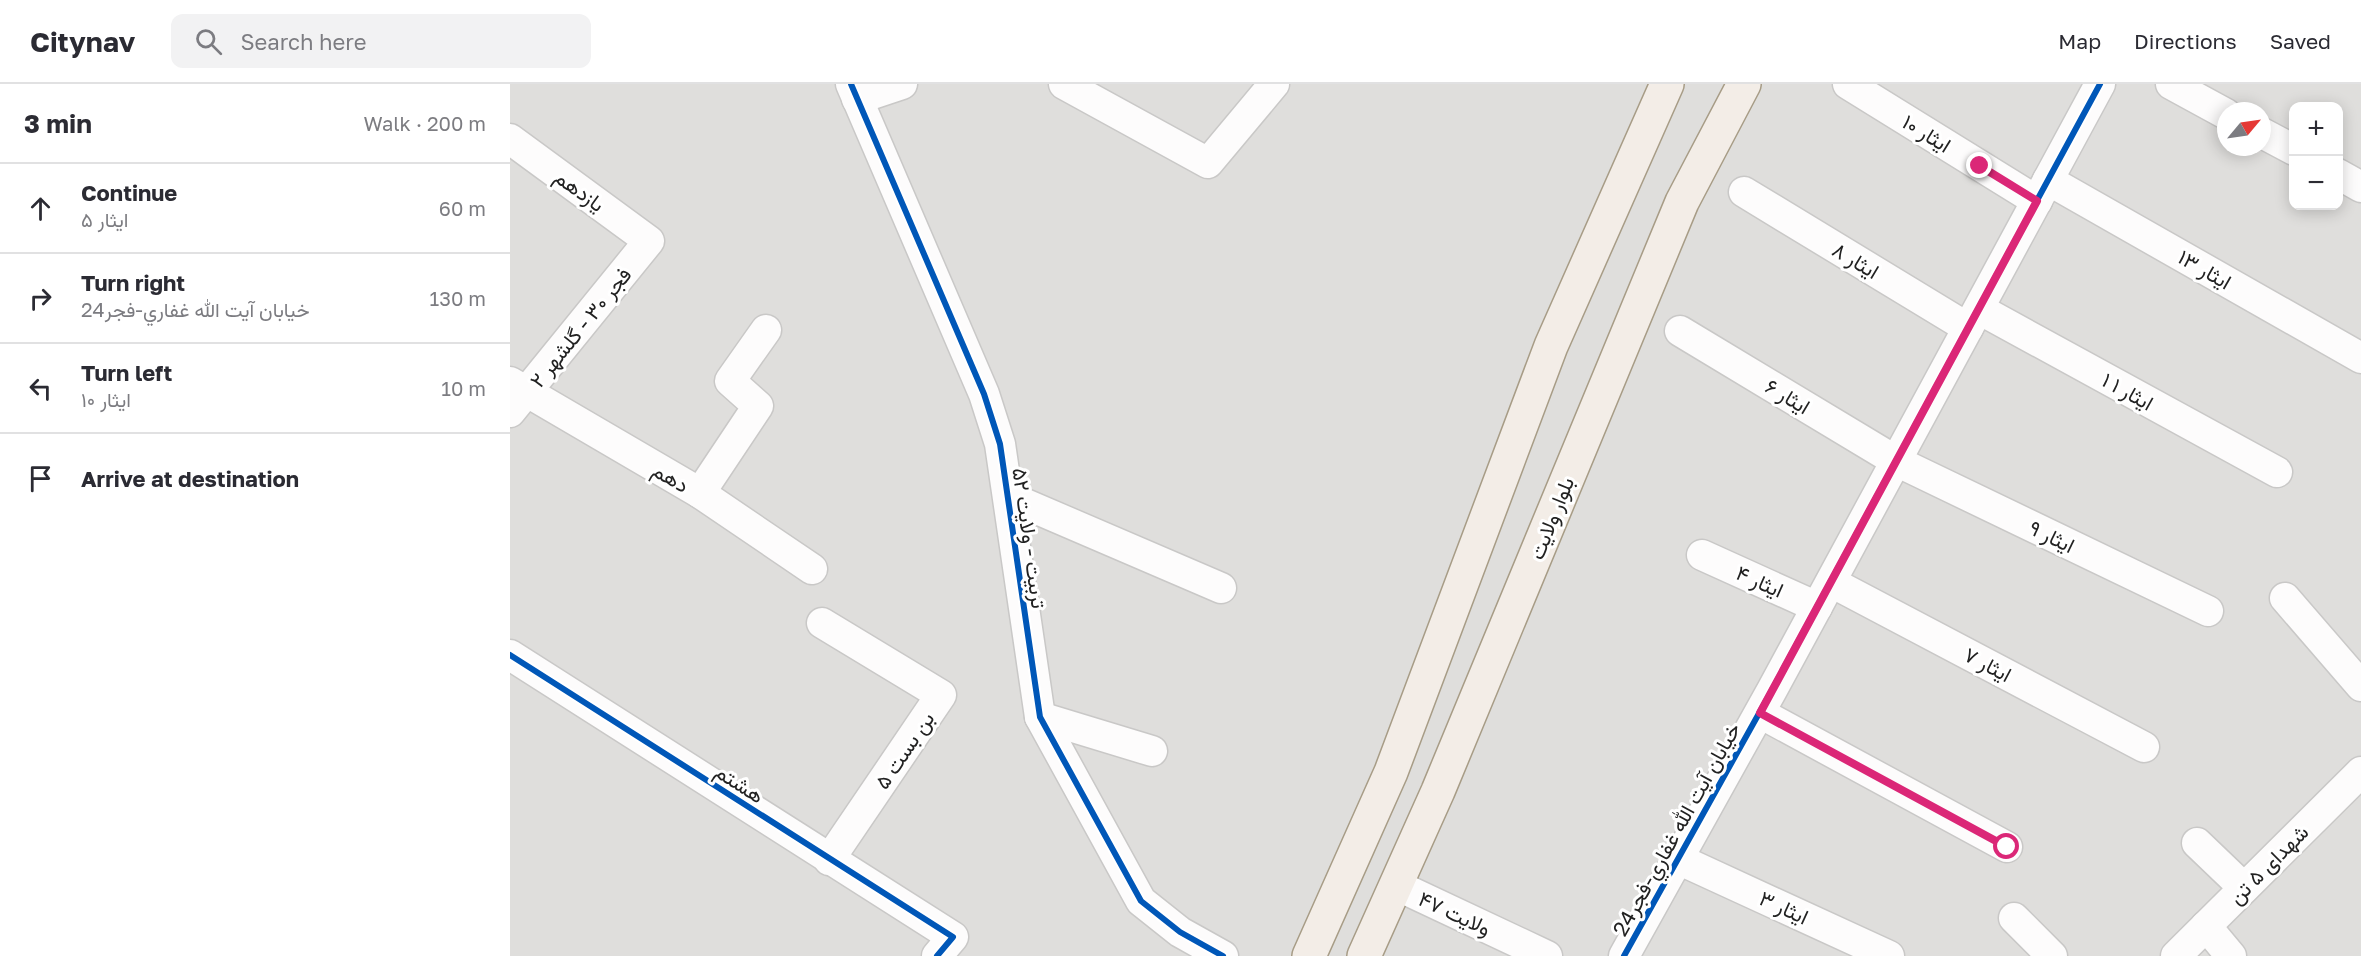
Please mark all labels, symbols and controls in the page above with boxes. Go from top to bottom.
search box [171,14,591,68]
text: Citynav [30,25,135,58]
icon: search [192,25,225,58]
text: Search here [240,28,366,55]
text: Map [2058,28,2101,54]
text: Directions [2134,28,2237,54]
text: Saved [2270,28,2331,54]
north arrow [2217,102,2271,156]
map controls [2289,102,2343,210]
button: + [2289,102,2343,156]
text: 3 min [24,108,92,139]
street label: ایثار ۱۰ [1897,108,1956,159]
text: Walk · 200 m [364,111,486,135]
route end [1966,152,1992,178]
button: − [2289,156,2343,210]
street label: یازدهم [549,163,610,218]
text: Continue [81,179,177,206]
icon: ahead [24,192,57,225]
text: 60 m [439,196,486,220]
text: ایثار ۵ [81,207,128,231]
street label: ایثار ۸ [1827,236,1884,285]
street label: ایثار ۱۳ [2173,243,2236,295]
street label: فجر ۳۰ - گلشهر ۲ [524,262,637,393]
text: Turn right [81,269,185,296]
icon: right [24,282,57,315]
text: 130 m [430,286,486,310]
text: خيابان آيت الله غفاري-فجر24 [81,297,310,321]
text: Turn left [81,359,172,386]
street label: ایثار ۱ ۱ [2097,366,2158,417]
icon: left [24,372,57,405]
street label: ایثار ۶ [1760,373,1815,420]
text: 10 m [441,376,486,400]
text: ایثار ۱۰ [81,387,131,411]
street label: دهم [647,456,694,499]
icon: arrive [24,462,57,495]
text: Arrive at destination [81,465,299,492]
street label: تربیت - ولایت ۵۲ [1006,466,1053,610]
street label: بلوار ولایت [1523,473,1580,564]
street label: ایثار ۹ [2025,514,2079,559]
street label: ایثار ۴ [1732,559,1788,604]
street label: ایثار ۷ [1959,641,2016,688]
street label: بن بست ۵ [869,706,939,794]
street label: خيابان آيت الله غفاري-فجر24 [1606,718,1750,943]
street label: هشتم [710,758,769,810]
street label: شهدای ۵ تن [2223,819,2314,910]
route start [1993,833,2019,859]
street label: ایثار ۳ [1755,884,1813,931]
street label: ولایت ۴۷ [1414,885,1495,942]

